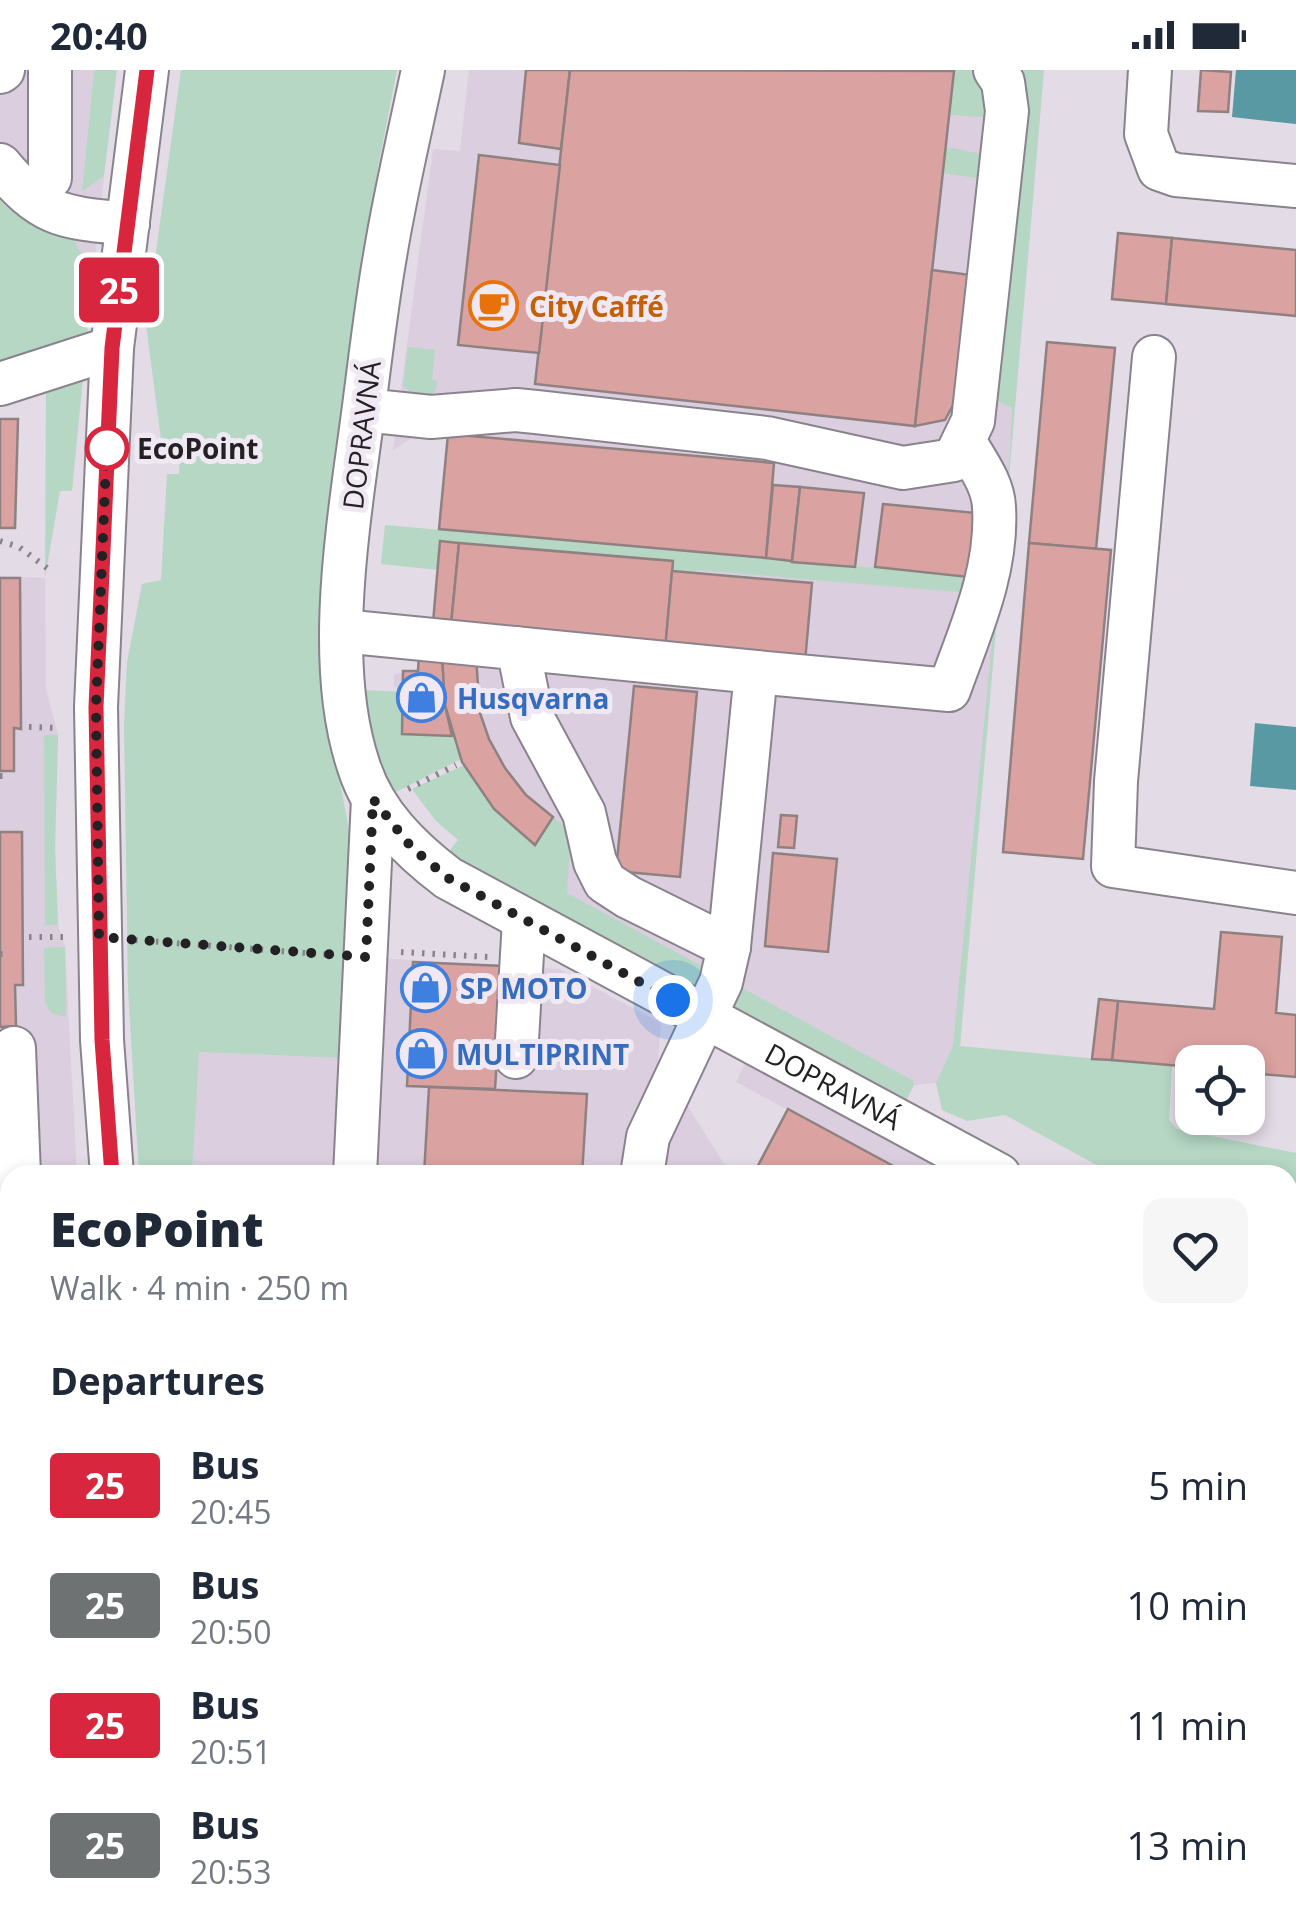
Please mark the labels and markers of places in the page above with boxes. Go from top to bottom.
cafe icon: City Caffé [468,280,520,332]
place label: City Caffé [529,287,664,325]
marker: EcoPoint [86,427,128,469]
place label: EcoPoint [137,429,258,467]
shop icon: Husqvarna [396,672,448,724]
place label: Husqvarna [457,679,609,717]
shop icon: SP MOTO [399,962,451,1014]
place label: SP MOTO [460,969,587,1007]
shop icon: MULTIPRINT [395,1028,447,1080]
place label: MULTIPRINT [456,1035,629,1073]

